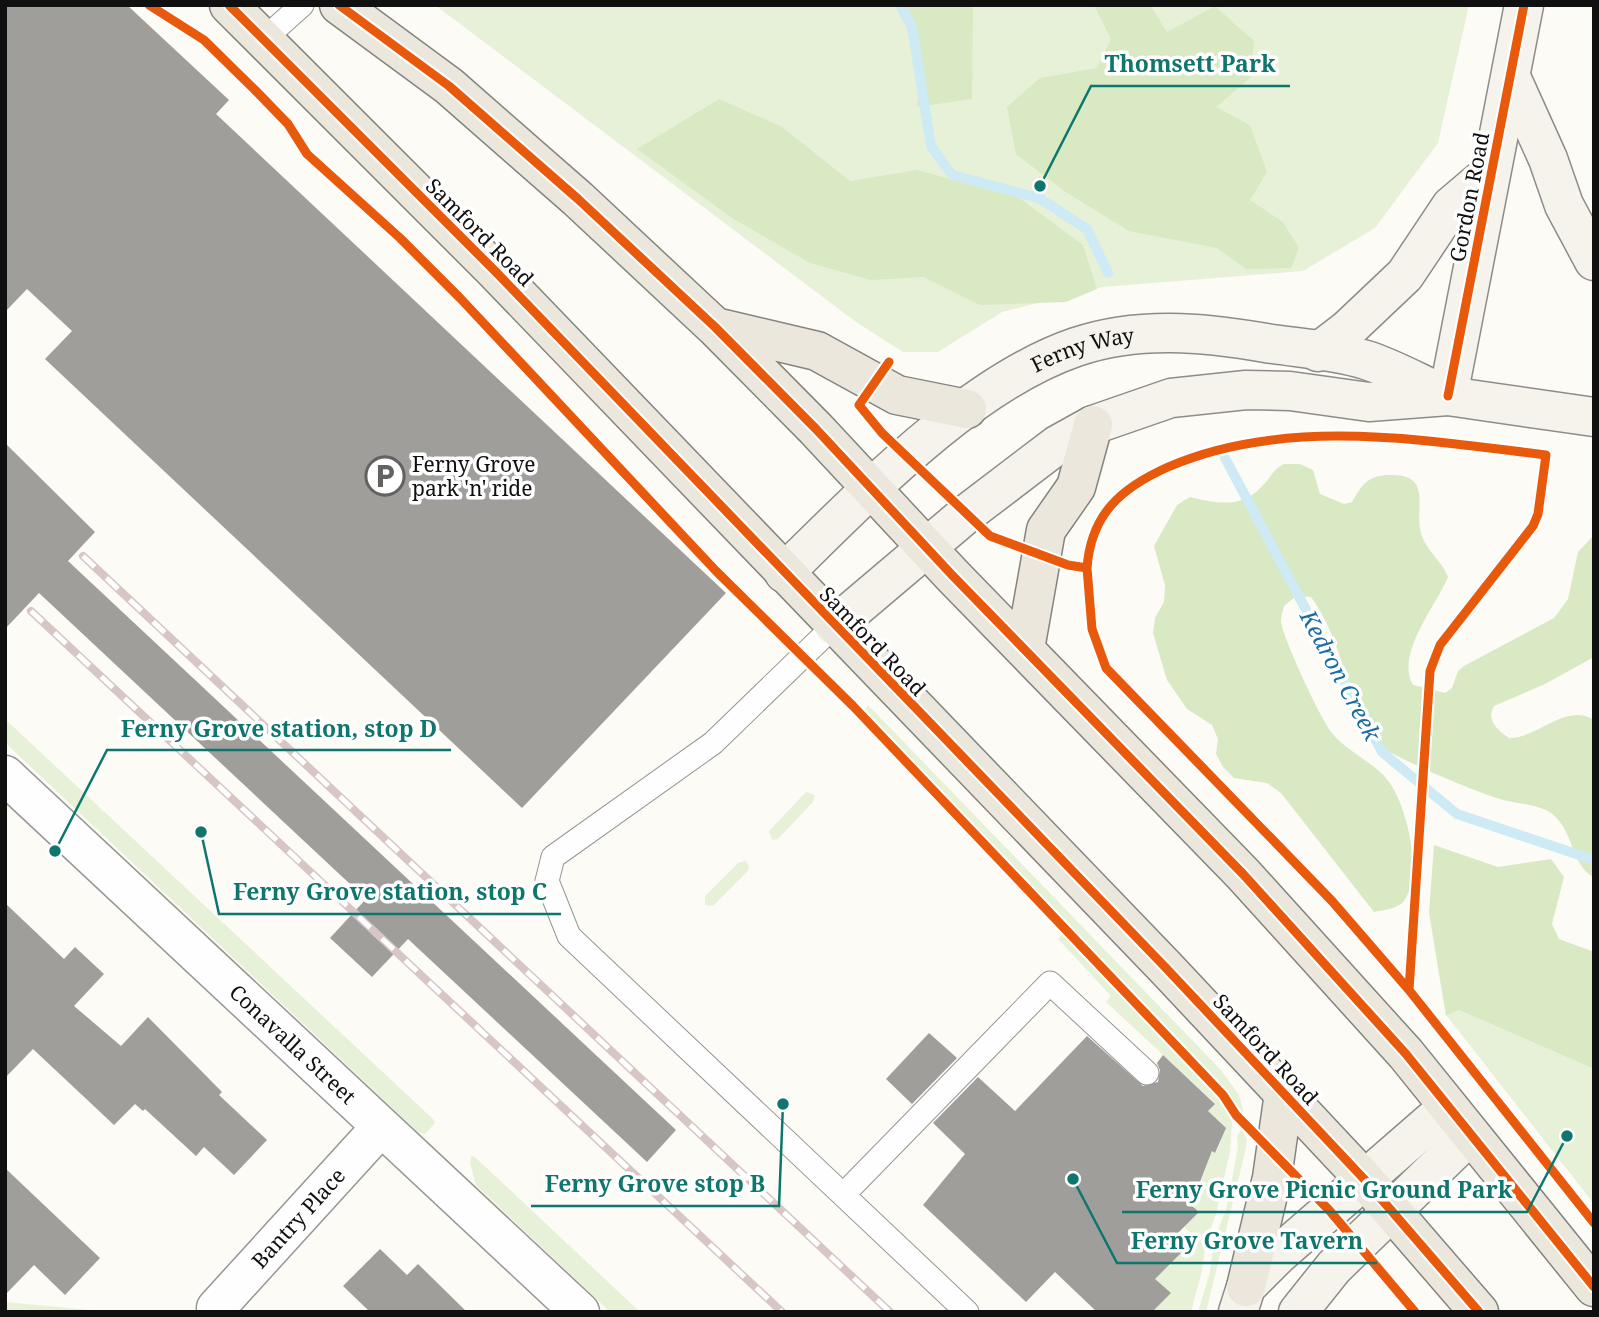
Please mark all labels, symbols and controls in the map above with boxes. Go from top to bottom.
callout: Thomsett Park [1091,42,1290,86]
text: Thomsett Park [1104,47,1276,79]
street label: Gordon Road [1443,130,1495,264]
street label: Samford Road [420,172,540,292]
street label: Ferny Way [1026,321,1136,378]
place label: Ferny Grove park 'n' ride [412,450,536,502]
parking icon: Ferny Grove park 'n' ride [364,455,406,497]
street label: Samford Road [814,580,932,702]
water label: Kedron Creek [1293,603,1389,747]
callout: Ferny Grove station, stop D [107,706,451,750]
text: Ferny Grove station, stop D [121,712,437,744]
callout: Ferny Grove station, stop C [219,870,561,914]
text: Ferny Grove station, stop C [233,875,547,907]
street label: Conavalla Street [224,978,362,1110]
street label: Samford Road [1207,988,1325,1110]
street label: Bantry Place [245,1162,351,1274]
callout: Ferny Grove stop B [531,1162,779,1206]
text: Ferny Grove stop B [545,1167,765,1199]
callout: Ferny Grove Picnic Ground Park [1122,1168,1527,1212]
text: Ferny Grove Picnic Ground Park [1136,1173,1513,1205]
callout: Ferny Grove Tavern [1117,1219,1377,1263]
text: Ferny Grove Tavern [1131,1224,1363,1256]

